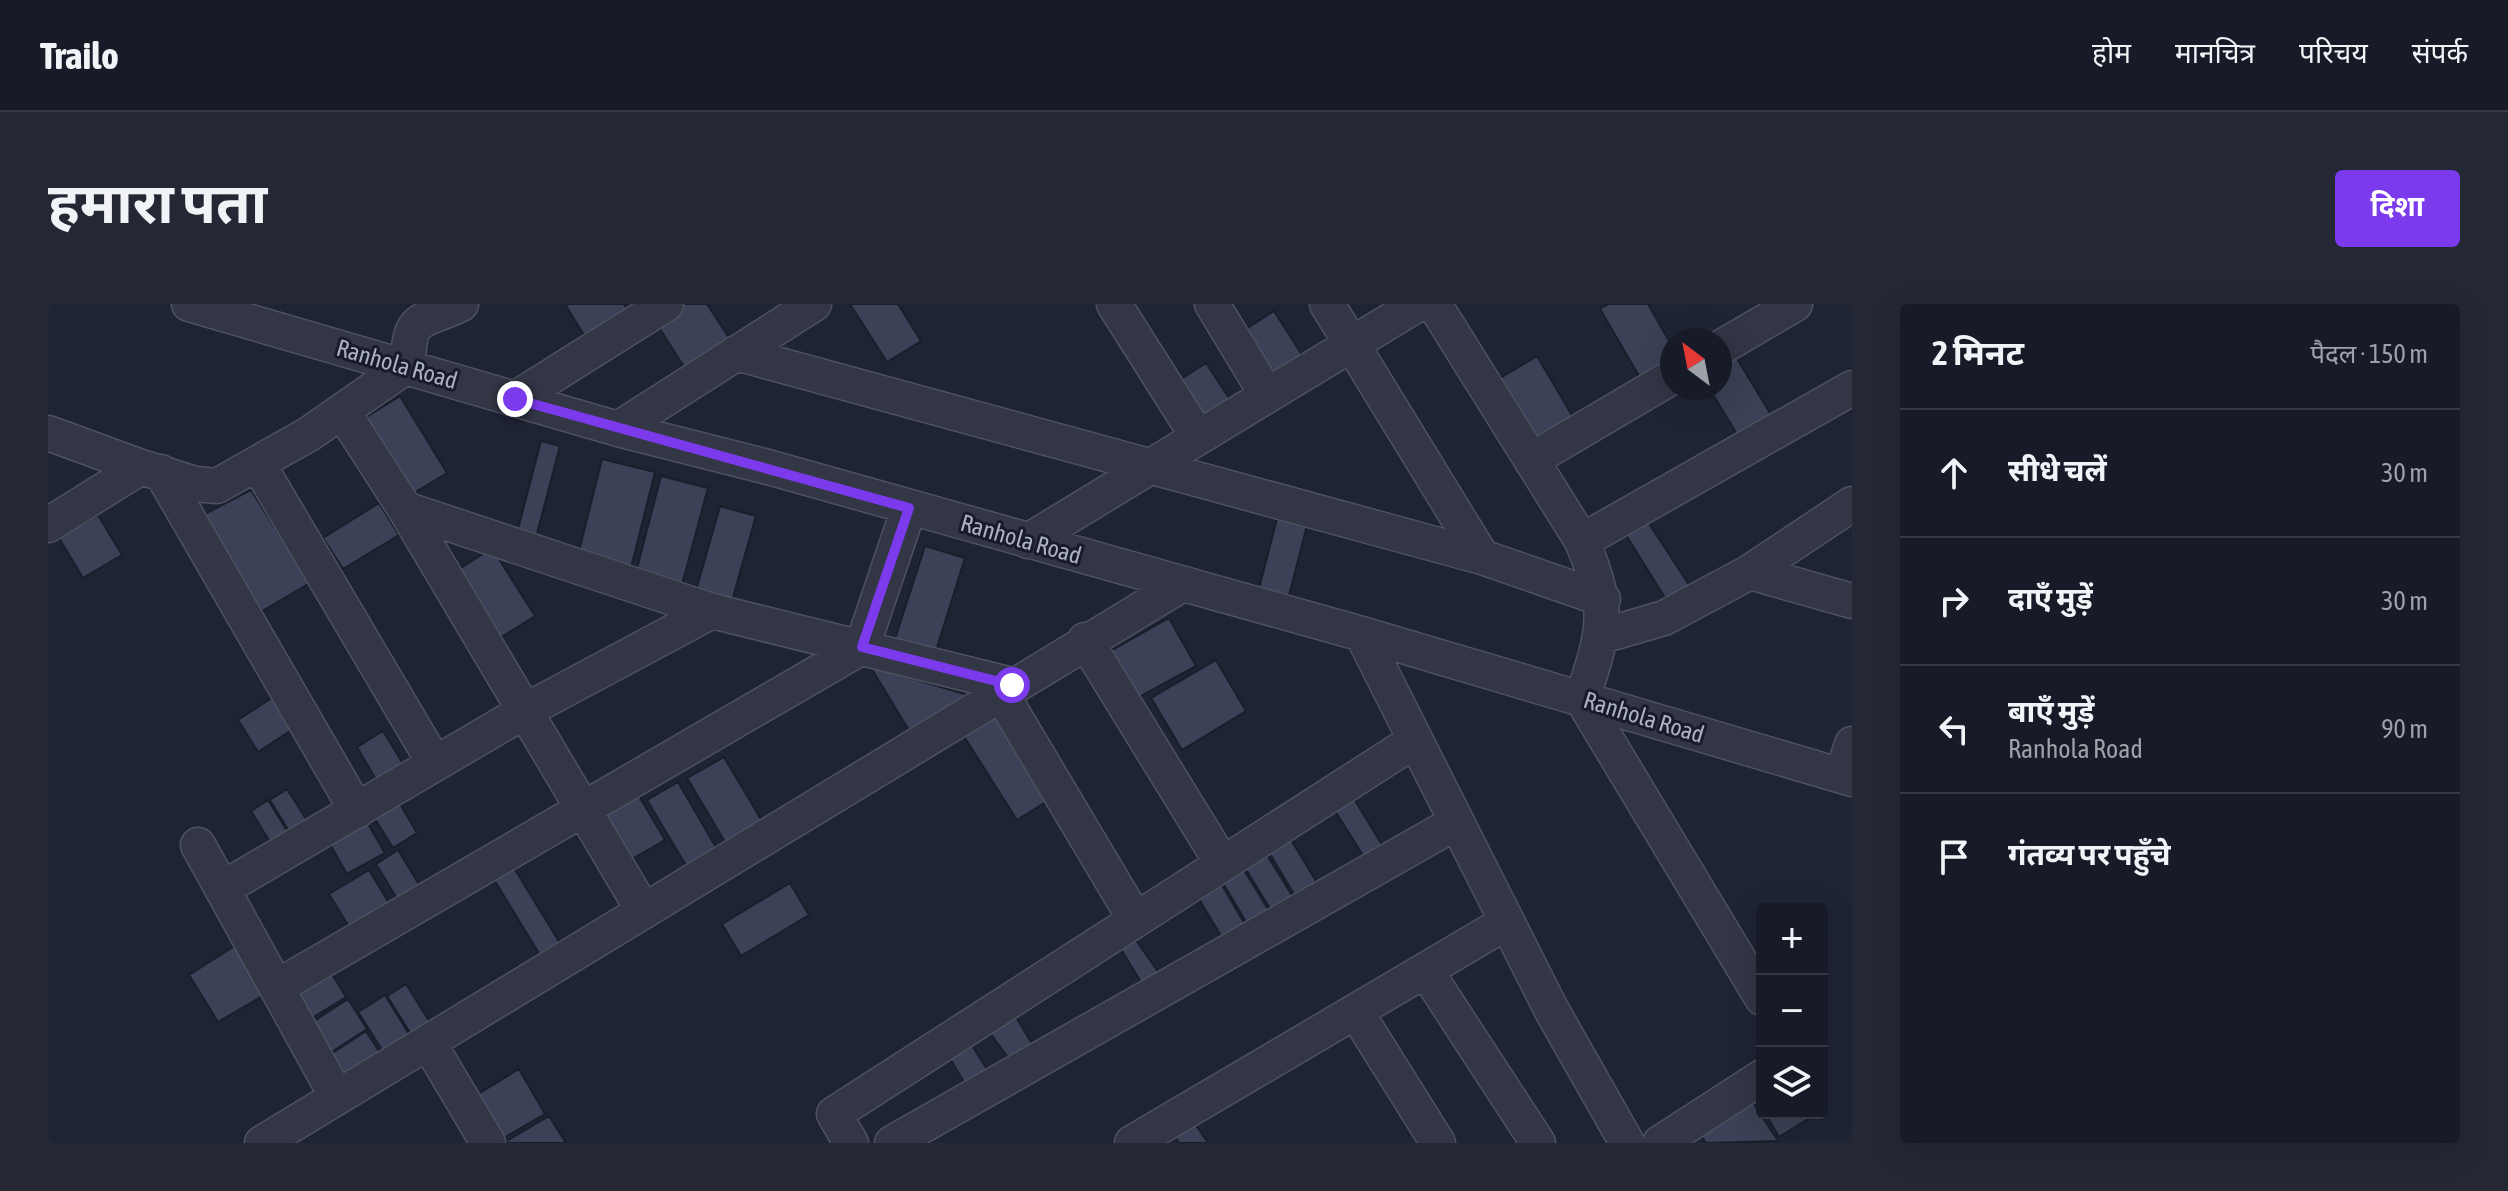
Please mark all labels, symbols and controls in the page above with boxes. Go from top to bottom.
text: Trailo [40,34,119,77]
text: होम [2092,37,2131,69]
text: मानचित्र [2175,37,2255,69]
text: परिचय [2299,37,2368,69]
text: संपर्क [2412,37,2468,69]
button: दिशा [2335,170,2460,247]
text: हमारा पता [48,171,267,235]
north arrow [1660,328,1732,400]
text: 2 मिनट [1932,333,2024,372]
street label: Ranhola Road [334,334,460,394]
text: पैदल · 150 m [2310,339,2428,369]
route end [497,381,533,417]
icon: ahead [1932,451,1976,495]
text: सीधे चलें [2008,453,2107,487]
text: 30 m [2381,458,2428,488]
street label: Ranhola Road [958,509,1084,569]
icon: right [1932,579,1976,623]
text: दाएँ मुड़ें [2008,581,2093,615]
text: 30 m [2381,586,2428,616]
route start [994,667,1030,703]
street label: Ranhola Road [1581,686,1707,748]
text: बाएँ मुड़ें [2008,694,2094,728]
icon: left [1932,707,1976,751]
text: 90 m [2381,714,2428,744]
text: Ranhola Road [2008,734,2143,764]
icon: arrive [1932,835,1976,879]
text: गंतव्य पर पहुँचे [2008,837,2170,871]
map controls [1756,903,1828,1119]
button: + [1756,903,1828,975]
button: − [1756,975,1828,1047]
button: layers [1756,1047,1828,1119]

